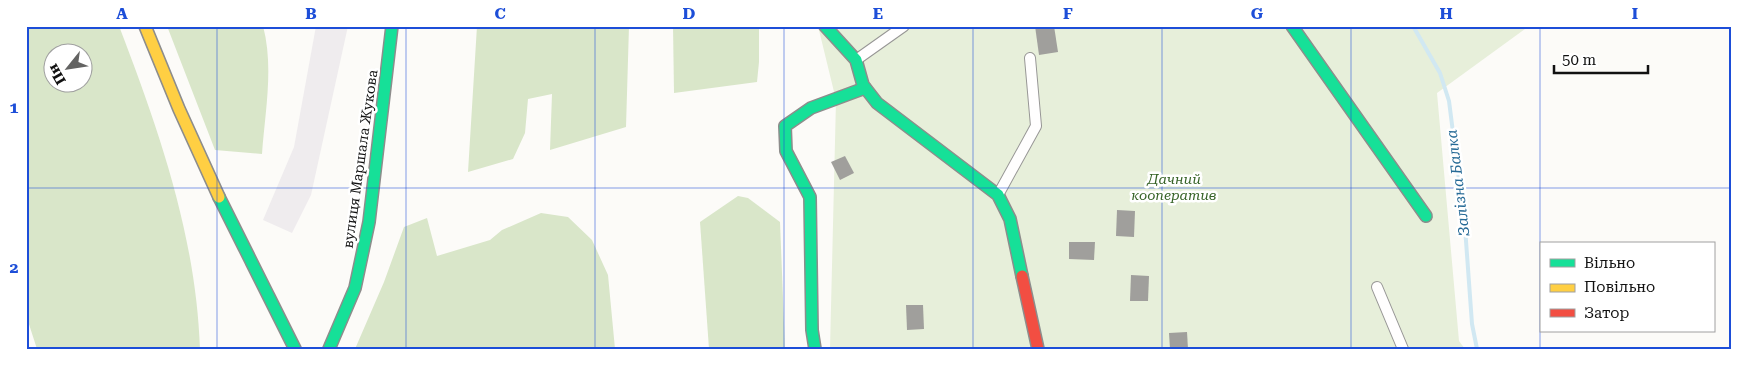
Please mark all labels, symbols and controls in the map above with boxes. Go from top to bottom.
text: A [116,4,128,23]
text: B [305,4,317,23]
text: C [494,4,506,23]
text: D [683,4,696,23]
text: E [873,4,883,23]
text: F [1063,4,1073,23]
text: G [1251,4,1264,23]
text: H [1439,4,1453,23]
text: I [1632,4,1638,23]
north arrow [42,42,92,92]
scale bar [1554,42,1648,74]
text: 50 m [1562,51,1597,69]
text: Пн [44,61,69,88]
street label: вулиця Маршала Жукова [340,68,381,249]
text: 1 [10,98,19,117]
water label: Залізна Балка [1443,129,1473,237]
park label: Дачний кооператив [1131,171,1217,203]
legend [1540,242,1714,332]
text: Вільно [1584,254,1635,272]
text: 2 [10,258,19,277]
text: Повільно [1584,278,1655,296]
text: Затор [1584,304,1630,322]

